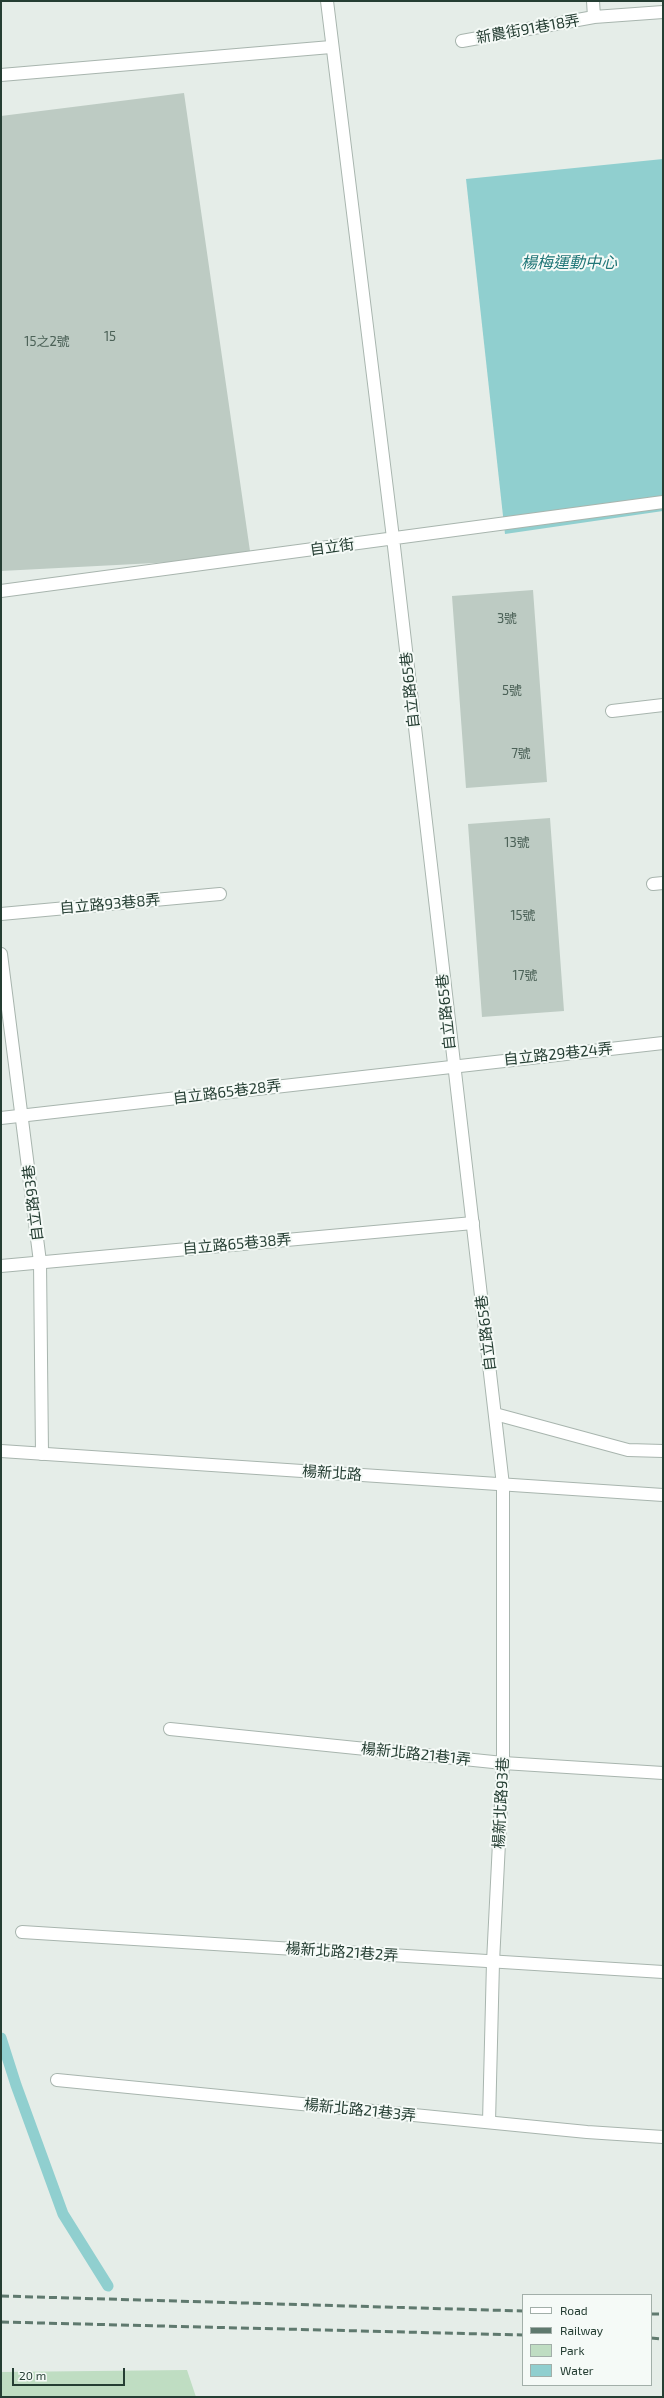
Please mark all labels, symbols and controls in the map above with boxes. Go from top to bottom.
street label: 新農街91巷18弄 [475,11,581,47]
water label: 楊梅運動中心 [521,253,617,273]
house number: 15 [104,329,116,345]
house number: 15之2號 [24,334,70,350]
street label: 自立街 [308,535,356,559]
house number: 3號 [497,611,517,627]
street label: 自立路65巷 [397,651,423,729]
house number: 5號 [502,683,522,699]
house number: 7號 [511,746,531,762]
house number: 13號 [504,835,530,851]
street label: 自立路93巷8弄 [59,891,161,917]
house number: 15號 [510,908,536,924]
house number: 17號 [513,968,537,984]
street label: 自立路65巷 [433,973,459,1051]
street label: 自立路29巷24弄 [503,1039,613,1069]
street label: 自立路65巷28弄 [172,1076,282,1108]
street label: 自立路93巷 [19,1164,47,1242]
street label: 自立路65巷38弄 [182,1230,292,1258]
street label: 自立路65巷 [472,1294,500,1372]
street label: 楊新北路 [301,1462,363,1484]
street label: 楊新北路21巷1弄 [360,1739,472,1769]
street label: 楊新北路93巷 [490,1757,512,1849]
street label: 楊新北路21巷2弄 [285,1939,399,1965]
street label: 楊新北路21巷3弄 [303,2095,417,2125]
legend [522,2294,652,2386]
text: Road [560,2303,588,2317]
text: Railway [560,2323,603,2337]
text: Park [560,2343,585,2357]
scale bar [14,2360,127,2386]
text: Water [560,2363,594,2377]
text: 20 m [19,2368,46,2382]

